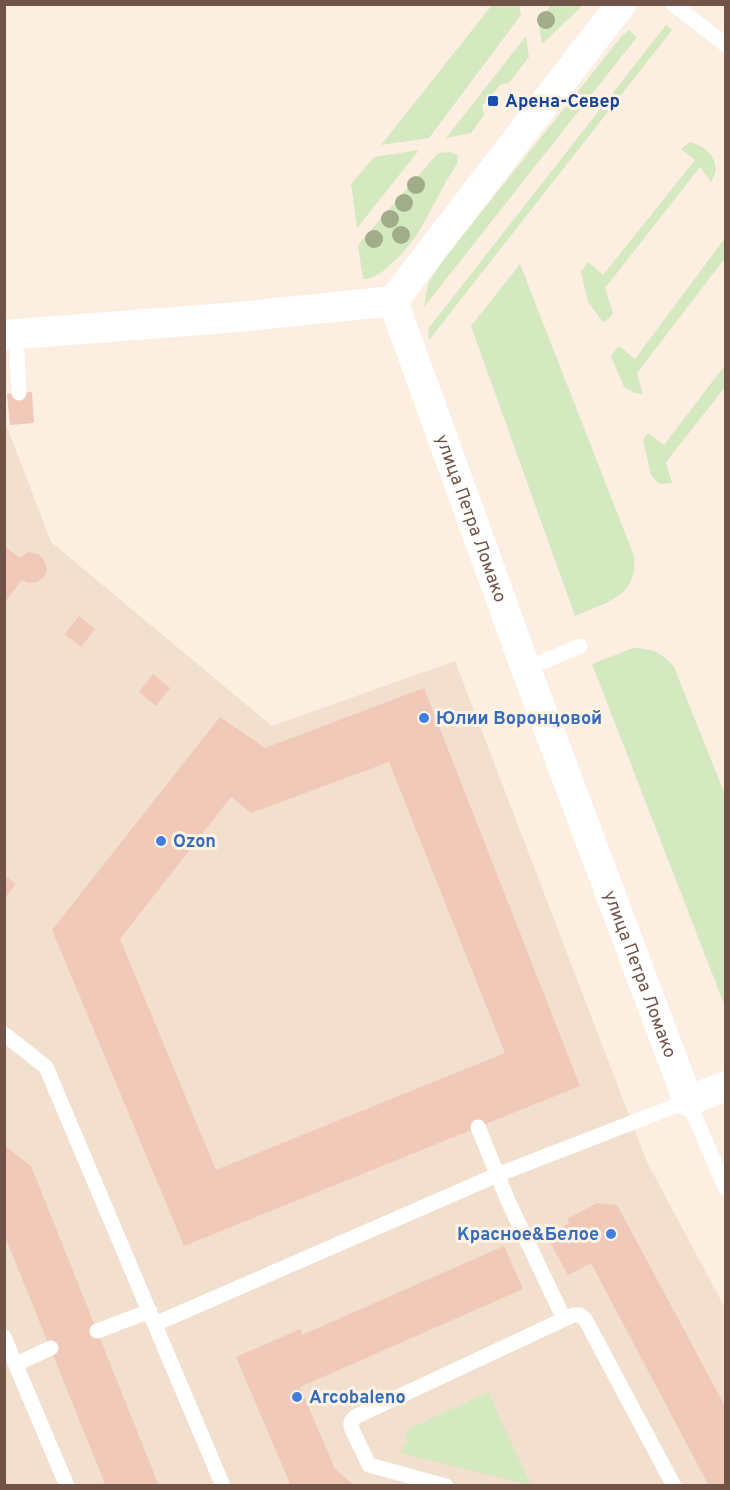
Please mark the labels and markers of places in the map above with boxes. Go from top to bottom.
place label: Арена-Север [505,91,620,114]
marker: Арена-Север [486,94,500,108]
place label: Юлии Воронцовой [436,708,602,731]
marker: Юлии Воронцовой [417,711,431,725]
place label: Ozon [173,831,216,854]
marker: Ozon [154,834,168,848]
place label: Красное&Белое [457,1224,599,1247]
marker: Красное&Белое [604,1227,618,1241]
place label: Arcobaleno [309,1387,406,1410]
marker: Arcobaleno [290,1390,304,1404]

